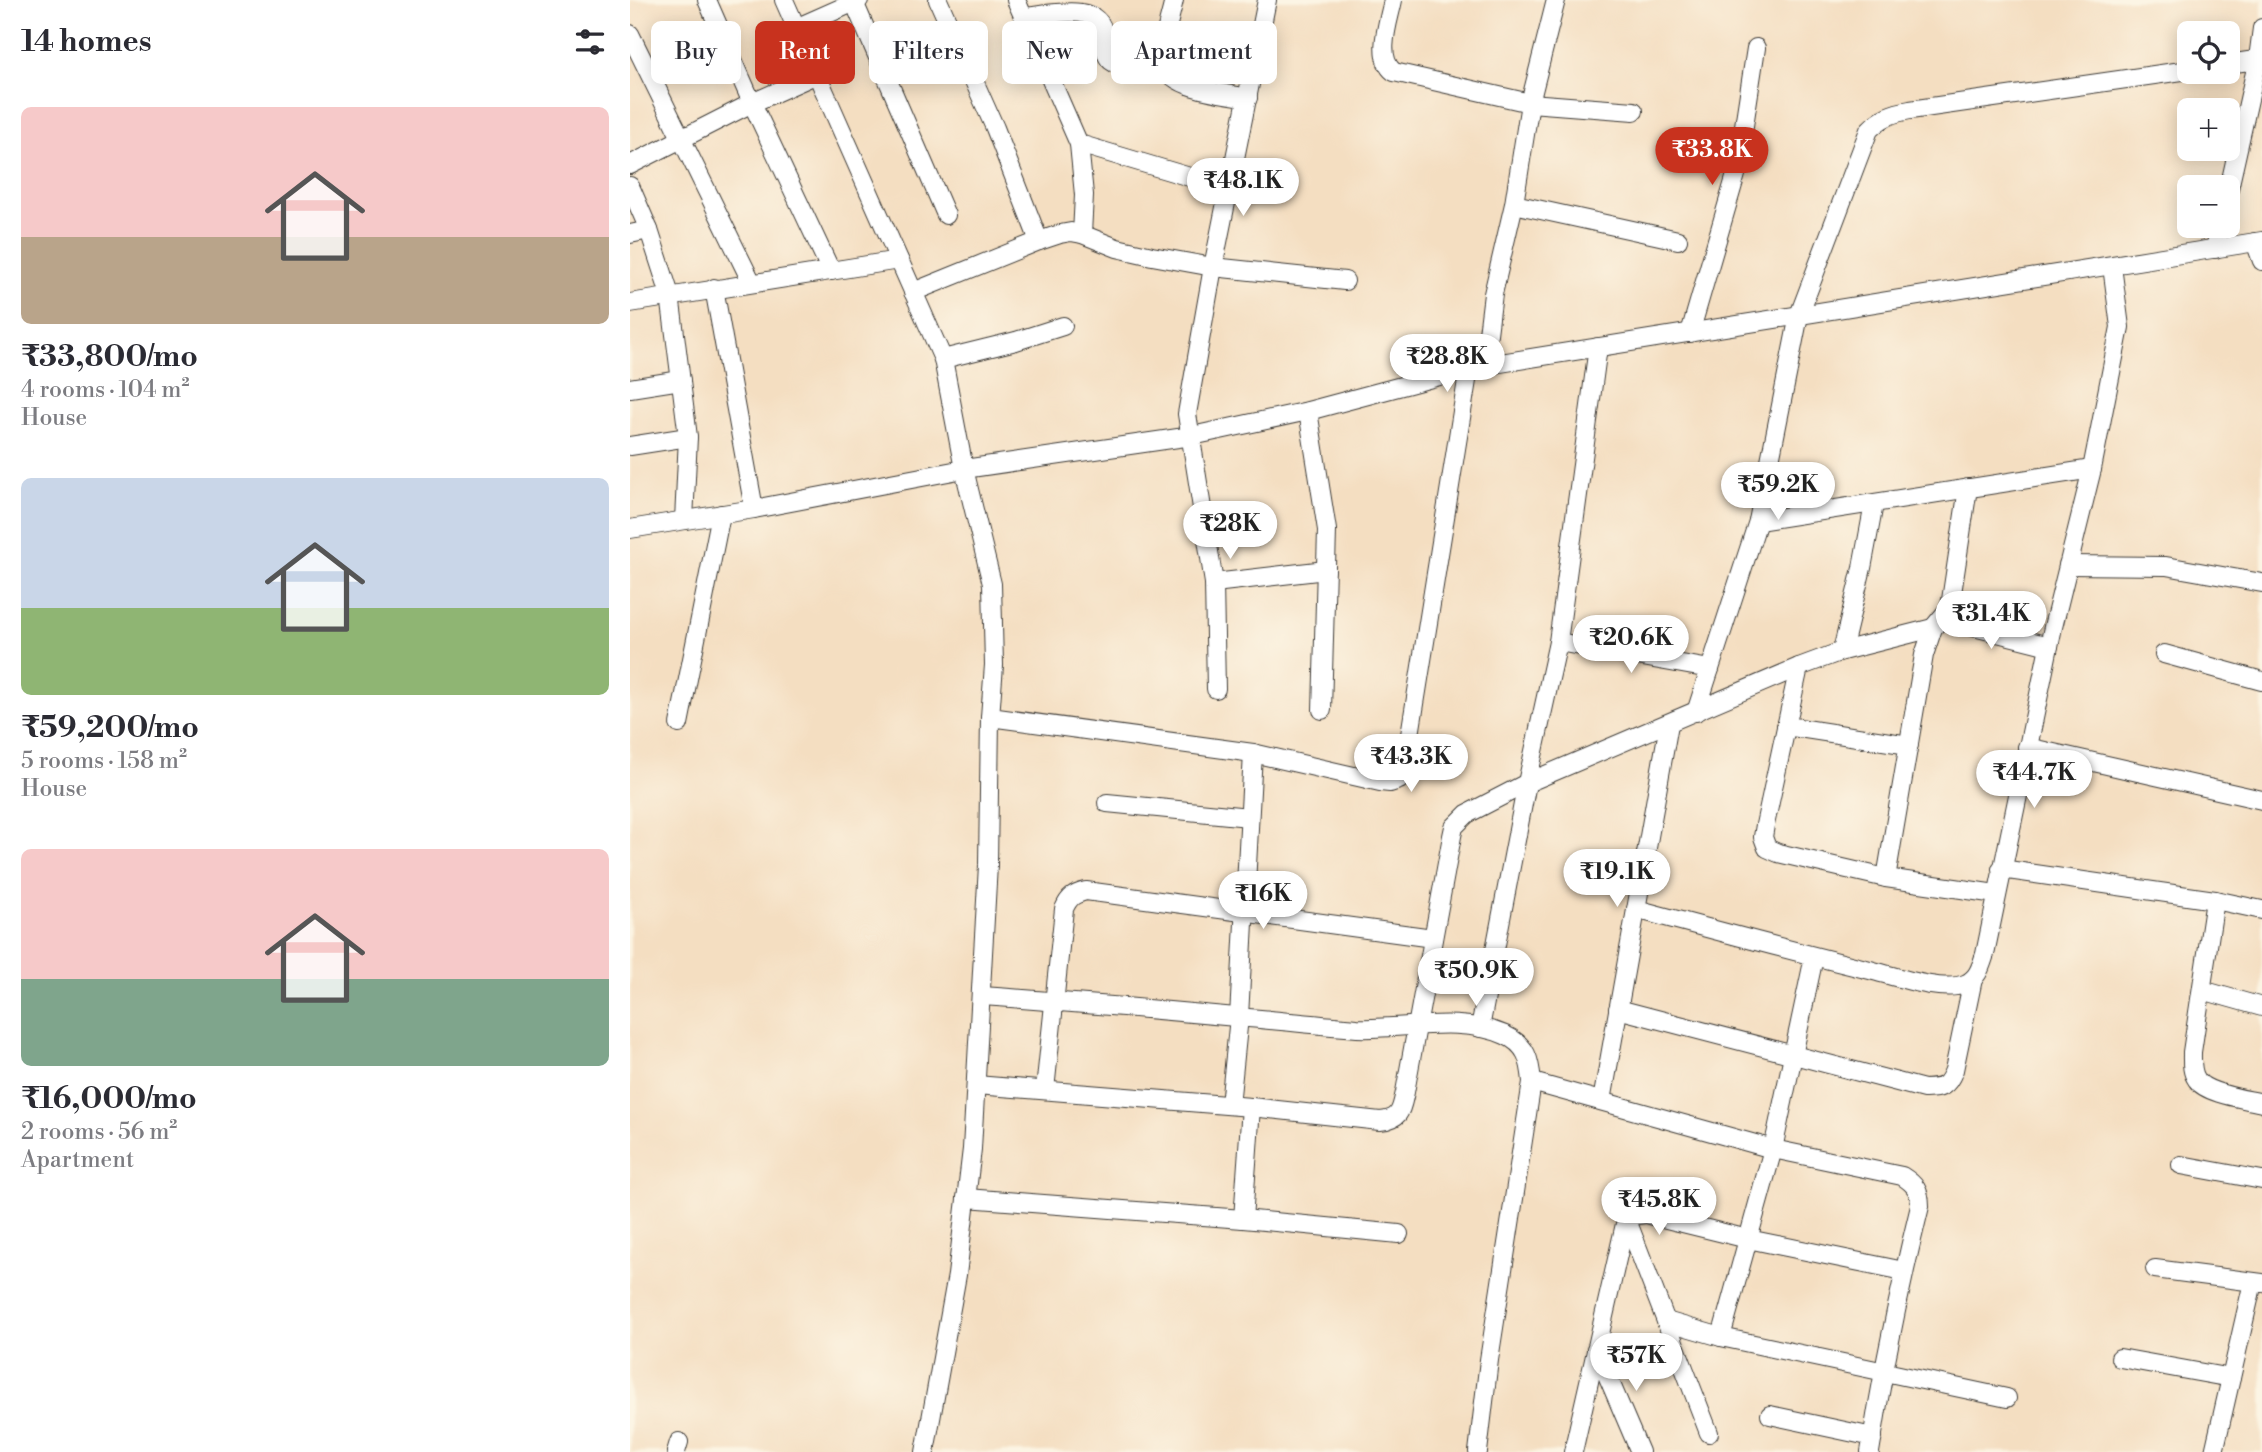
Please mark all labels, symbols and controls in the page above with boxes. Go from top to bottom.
chip: Buy [651,21,741,84]
chip: Rent [755,21,855,84]
chip: Filters [869,21,988,84]
chip: New [1002,21,1097,84]
chip: Apartment [1111,21,1277,84]
map controls [2177,21,2240,238]
button: locate [2177,21,2240,84]
text: 14 homes [21,23,152,61]
icon: filters [571,23,609,61]
button: + [2177,98,2240,161]
pin: ₹33.8K [1655,128,1769,187]
text: ₹33.8K [1671,136,1753,164]
icon: home [252,153,378,279]
pin: ₹48.1K [1186,158,1300,218]
text: ₹48.1K [1203,167,1283,195]
button: − [2177,175,2240,238]
pin: ₹28.8K [1390,334,1504,394]
text: ₹33,800/mo [21,338,198,376]
text: ₹28.8K [1406,343,1488,371]
text: 4 rooms · 104 m² [21,376,190,404]
text: House [21,404,87,432]
pin: ₹59.2K [1721,462,1835,522]
text: ₹59.2K [1737,471,1819,499]
pin: ₹28K [1189,502,1271,561]
text: ₹28K [1199,510,1261,538]
icon: home [252,524,378,650]
pin: ₹31.4K [1934,592,2048,651]
text: ₹31.4K [1952,600,2030,628]
pin: ₹20.6K [1574,616,1688,675]
text: ₹20.6K [1589,624,1673,652]
text: ₹59,200/mo [21,709,199,747]
pin: ₹43.3K [1354,734,1468,794]
text: ₹43.3K [1370,743,1452,771]
text: 5 rooms · 158 m² [21,747,187,775]
pin: ₹44.7K [1977,750,2091,810]
text: ₹44.7K [1992,759,2076,787]
text: House [21,775,87,803]
pin: ₹19.1K [1560,850,1674,909]
text: ₹19.1K [1579,858,1655,886]
pin: ₹16K [1222,872,1304,931]
text: ₹16K [1234,880,1292,908]
icon: home [252,895,378,1021]
pin: ₹50.9K [1419,948,1533,1008]
text: ₹50.9K [1434,957,1518,985]
text: ₹16,000/mo [21,1080,197,1118]
text: 2 rooms · 56 m² [21,1118,177,1146]
text: Apartment [21,1146,134,1174]
pin: ₹45.8K [1602,1178,1716,1237]
text: ₹45.8K [1617,1186,1701,1214]
pin: ₹57K [1595,1334,1677,1393]
text: ₹57K [1606,1342,1666,1370]

